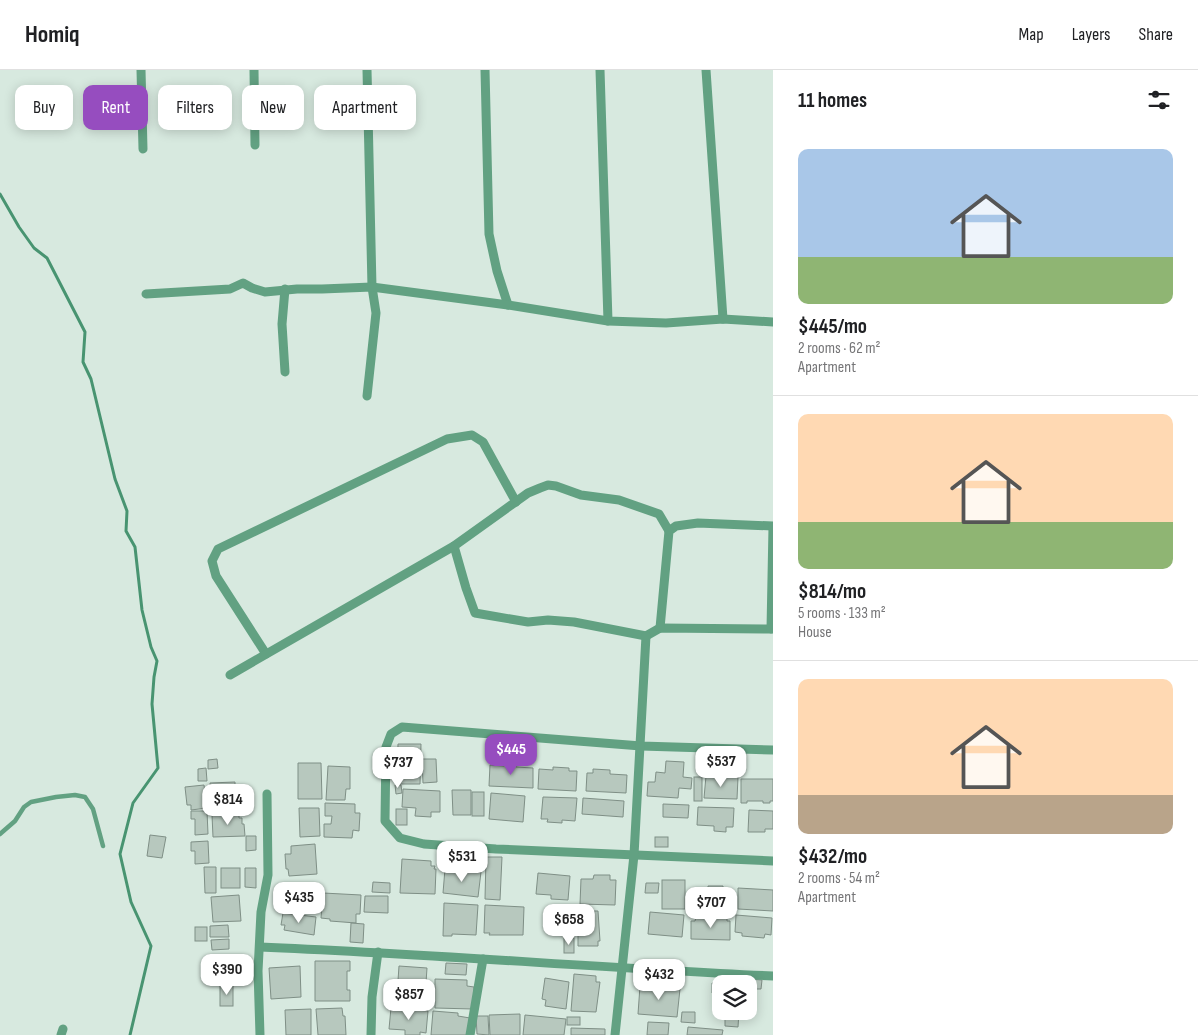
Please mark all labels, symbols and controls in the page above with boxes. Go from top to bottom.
text: Homiq [25,20,79,49]
text: Map [1019,24,1044,45]
text: Layers [1072,24,1111,45]
text: Share [1139,24,1173,45]
chip: Buy [15,85,73,130]
chip: Rent [83,85,148,130]
chip: Filters [158,85,232,130]
chip: New [242,85,304,130]
chip: Apartment [314,85,416,130]
icon: filters [1145,86,1173,114]
text: 11 homes [798,88,867,113]
icon: home [941,181,1031,271]
text: $445/mo [798,314,867,339]
text: 2 rooms · 62 m² [798,339,881,358]
text: Apartment [798,358,856,377]
icon: home [941,447,1031,537]
text: $814/mo [798,579,866,604]
text: 5 rooms · 133 m² [798,604,886,623]
text: House [798,623,832,642]
icon: home [941,712,1031,802]
pin: $445 [481,734,541,776]
text: $445 [496,740,526,759]
pin: $737 [368,746,428,789]
pin: $537 [691,746,751,788]
text: $537 [706,752,736,771]
text: $737 [383,753,413,772]
pin: $814 [198,784,258,826]
text: $814 [213,790,243,809]
pin: $531 [432,840,492,883]
text: $432/mo [798,844,867,869]
text: $531 [448,847,476,866]
text: 2 rooms · 54 m² [798,869,880,888]
pin: $435 [269,882,329,924]
pin: $707 [681,886,741,929]
text: $435 [284,888,314,907]
text: Apartment [798,888,856,907]
text: $707 [696,893,726,912]
pin: $658 [539,904,599,946]
text: $658 [554,910,584,929]
pin: $390 [197,954,257,996]
pin: $432 [629,958,689,1001]
text: $390 [212,960,242,979]
text: $432 [644,965,674,984]
map controls [712,975,757,1020]
button: layers [712,975,757,1020]
pin: $857 [379,978,439,1021]
text: $857 [394,985,424,1004]

